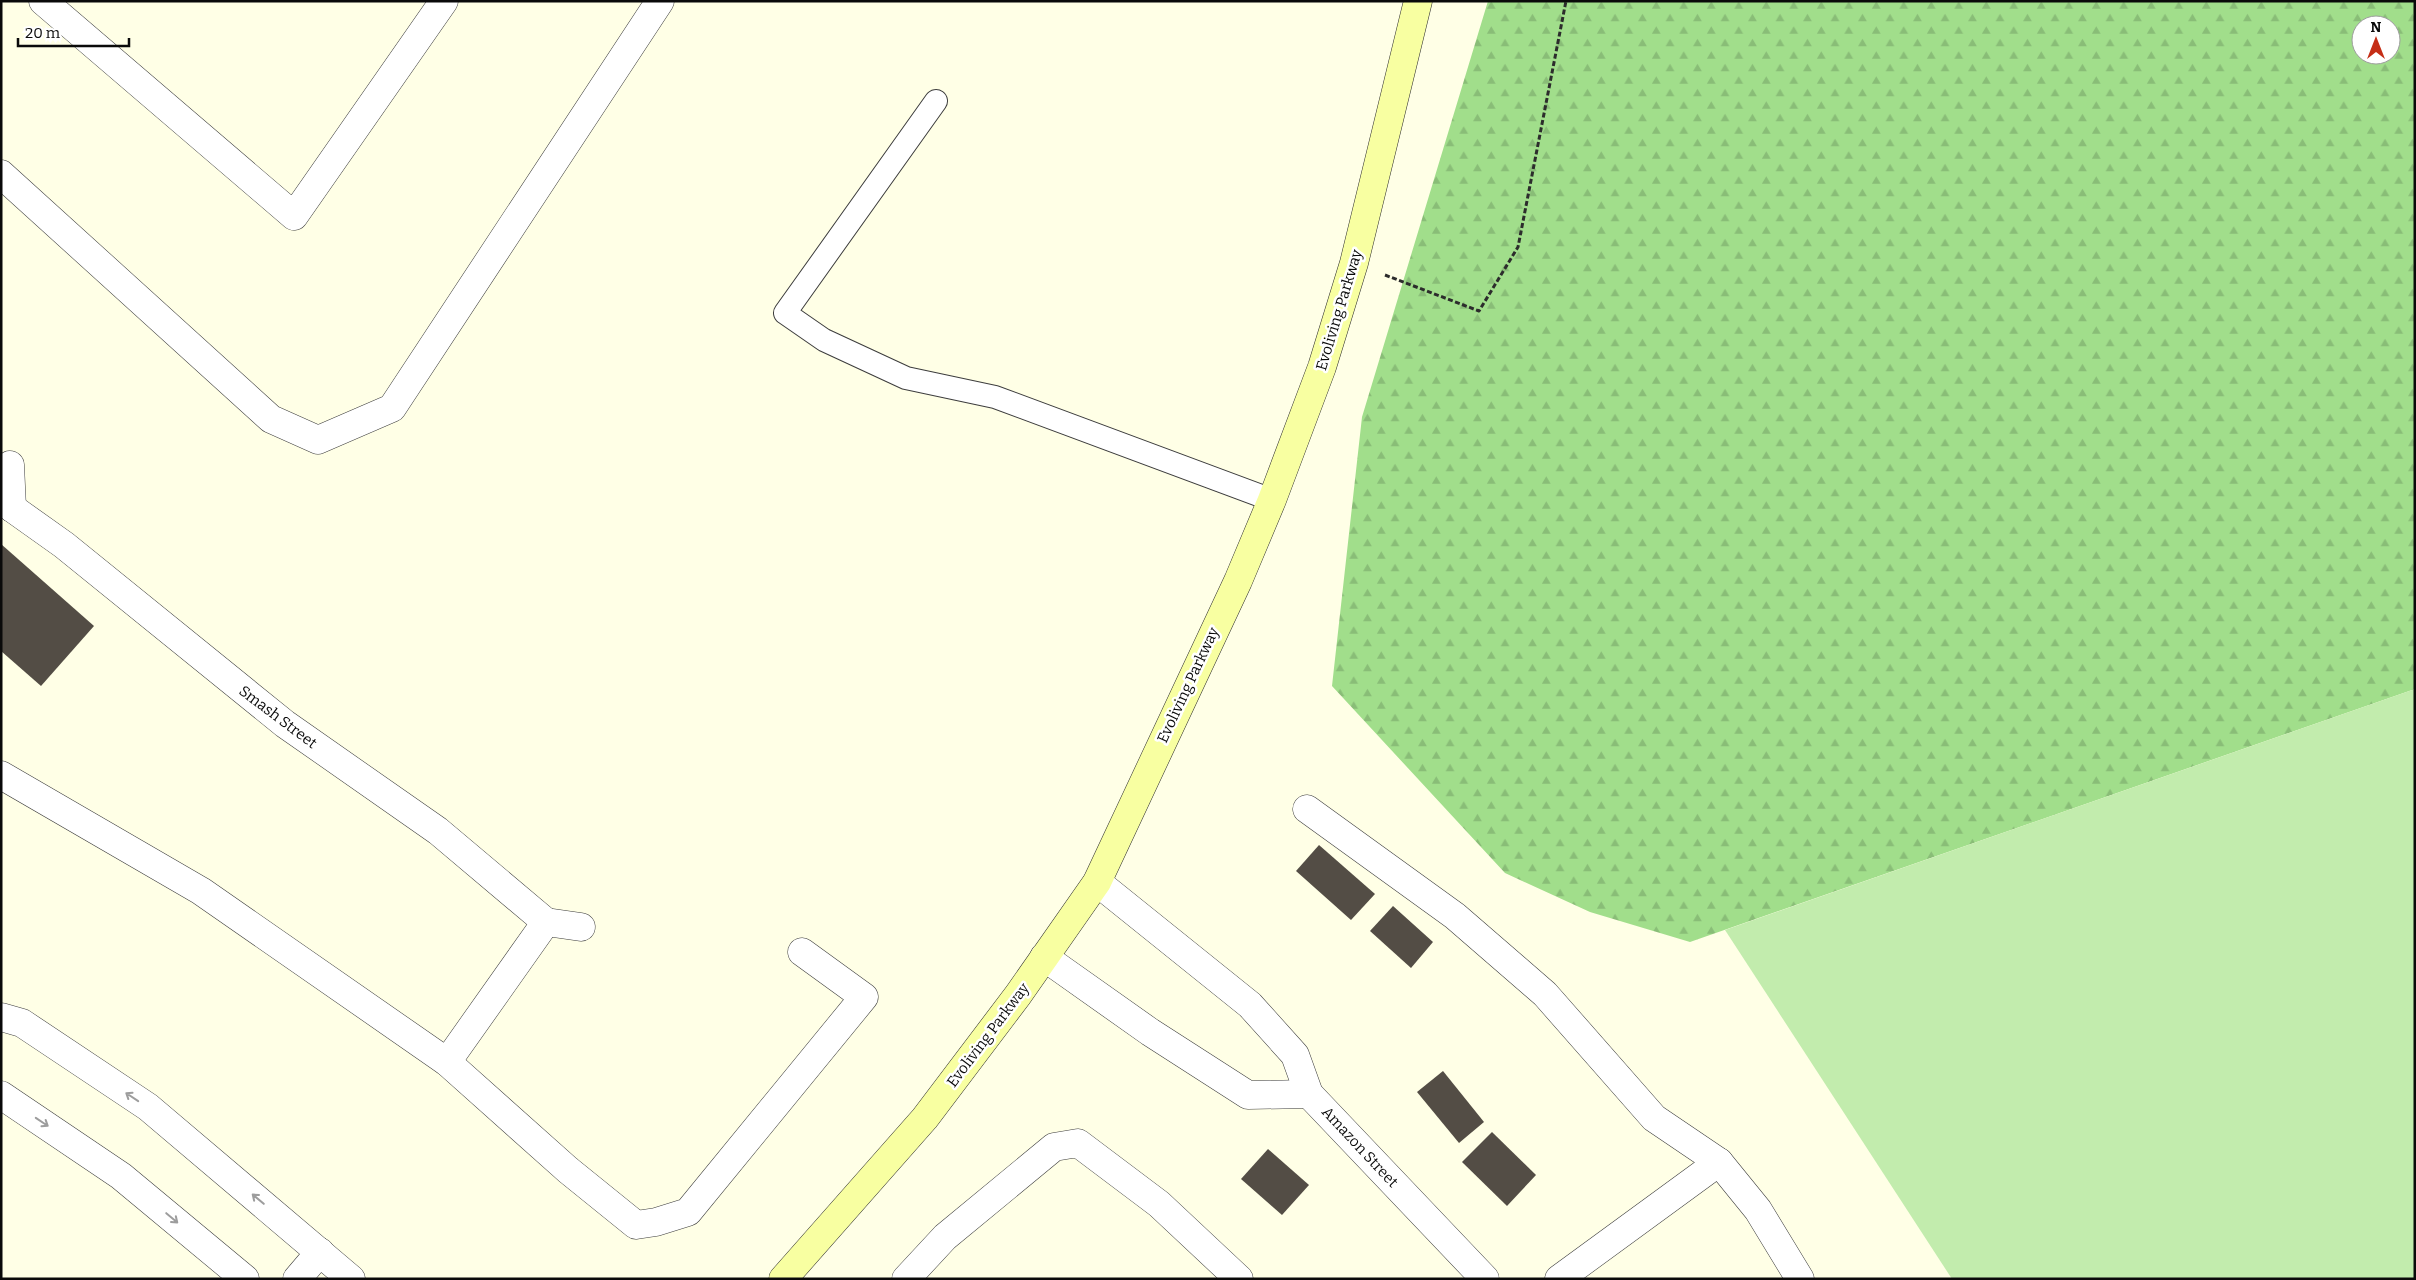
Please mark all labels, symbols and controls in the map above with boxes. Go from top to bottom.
scale bar [18,15,129,47]
north arrow [2351,15,2401,65]
text: N [2371,19,2382,36]
text: 20 m [25,24,61,42]
street label: Evoliving Parkway [1312,247,1366,373]
street label: Evoliving Parkway [1153,624,1223,746]
street label: Smash Street [235,682,321,752]
street label: Evoliving Parkway [943,979,1033,1091]
one-way arrow [125,1091,139,1102]
street label: Amazon Street [1318,1103,1402,1191]
one-way arrow [34,1117,48,1127]
one-way arrow [251,1194,264,1205]
one-way arrow [166,1213,179,1224]

